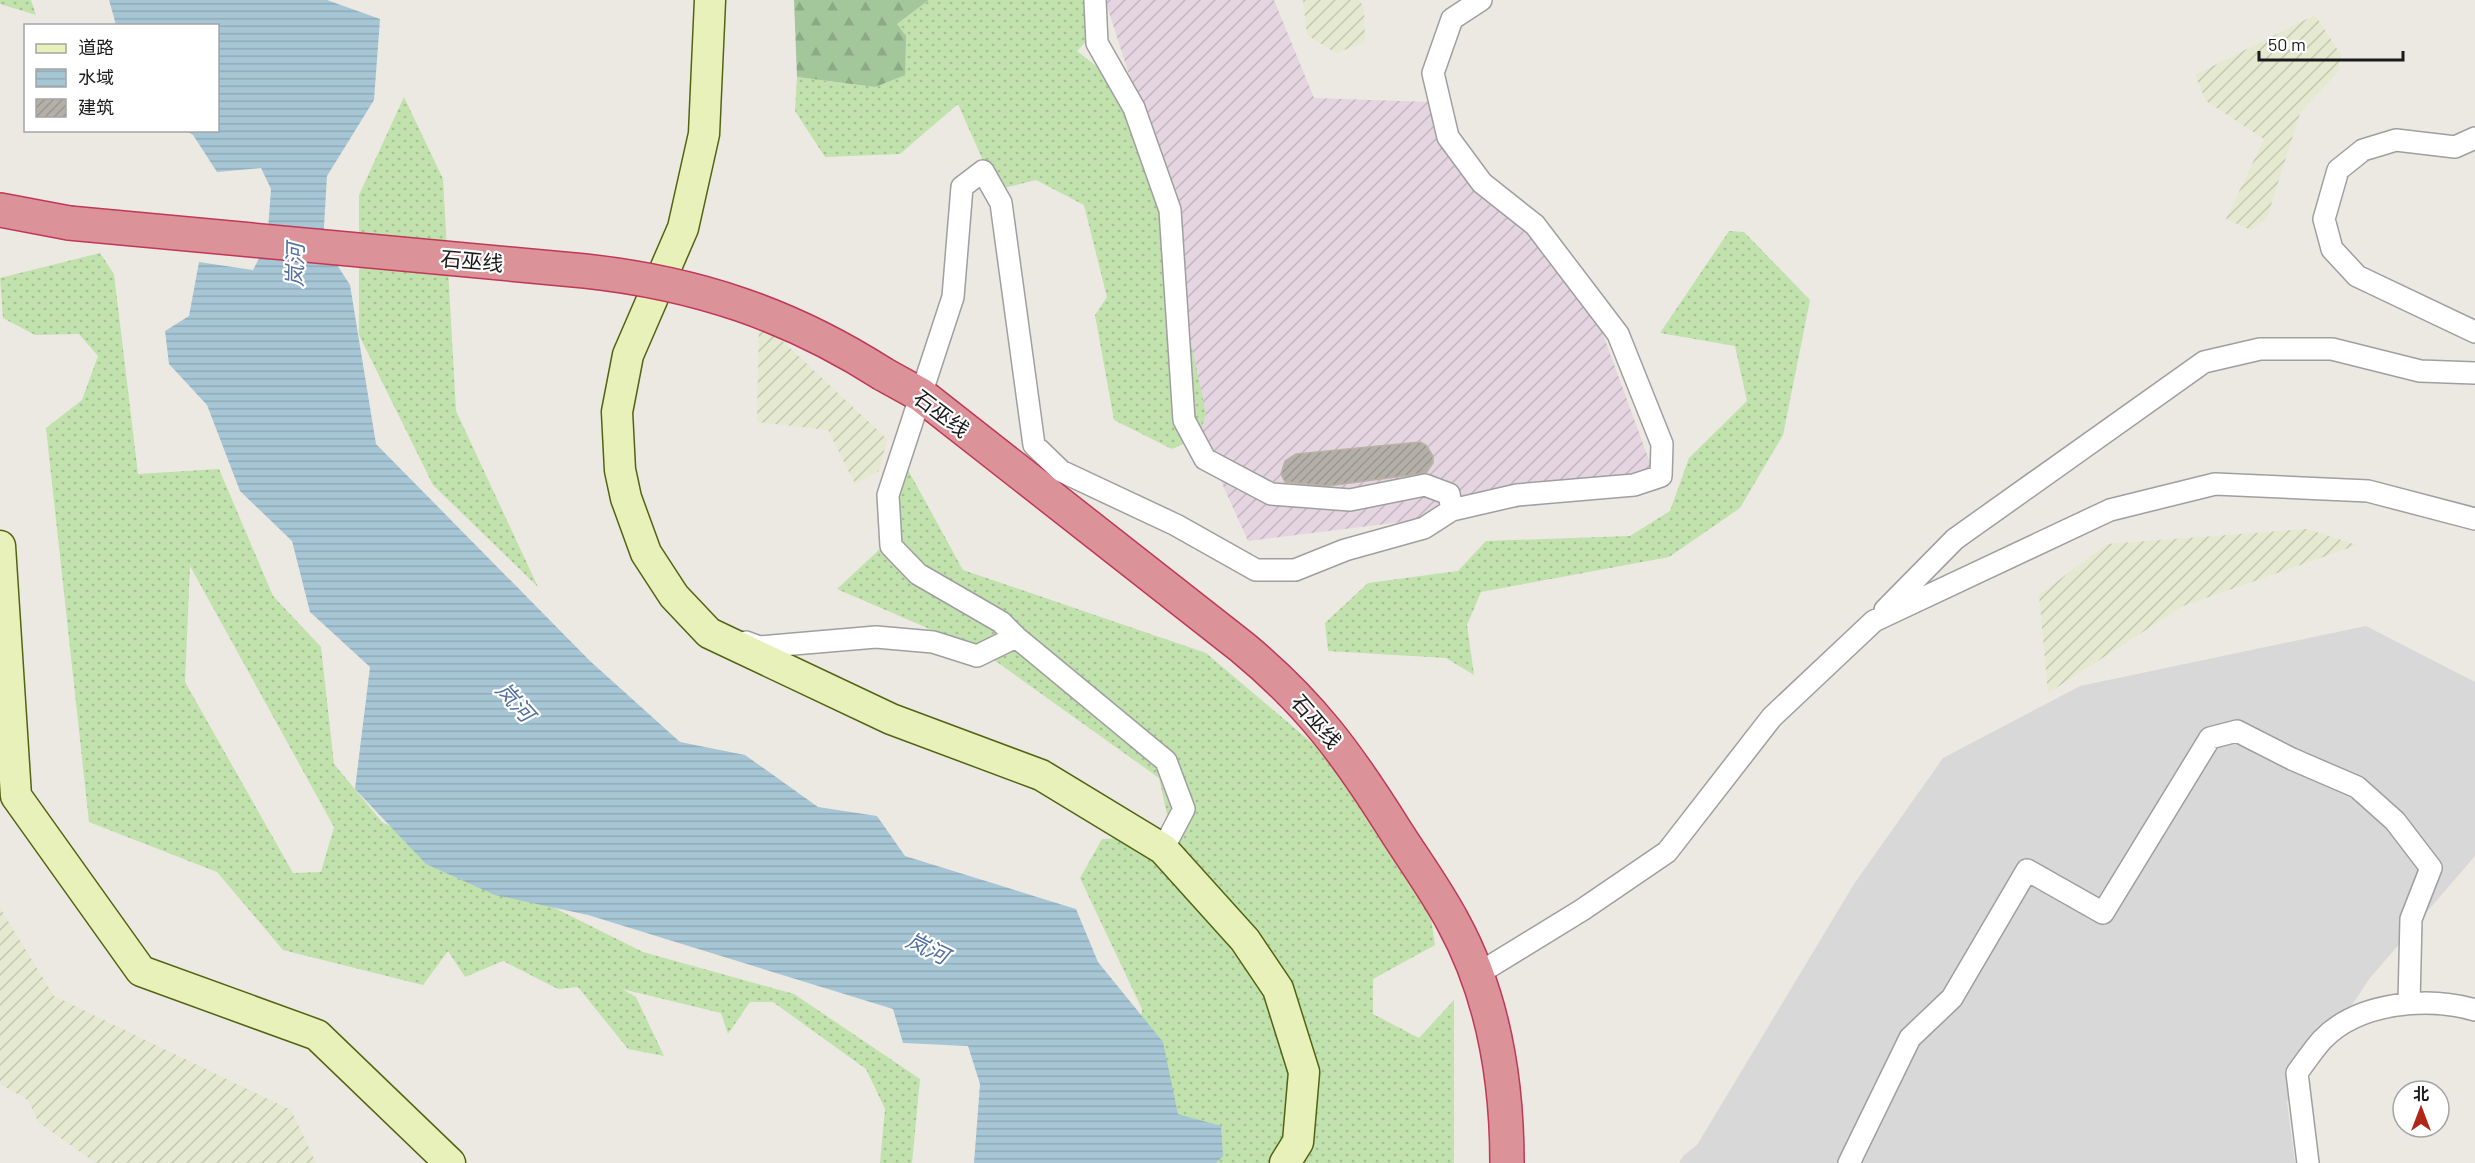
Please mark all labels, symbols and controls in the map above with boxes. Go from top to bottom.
legend [24,24,219,132]
scale bar [2259,24,2403,62]
text: 50 m [2268,33,2306,55]
text: 道路 [78,36,114,58]
text: 水域 [78,66,114,88]
text: 建筑 [78,96,114,118]
water label: 岚河 [281,239,307,287]
street label: 石巫线 [440,245,504,275]
street label: 石巫线 [909,384,975,442]
water label: 岚河 [492,676,543,729]
street label: 石巫线 [1287,689,1347,753]
water label: 岚河 [903,926,957,970]
north arrow [2391,1079,2451,1139]
text: 北 [2413,1084,2429,1103]

